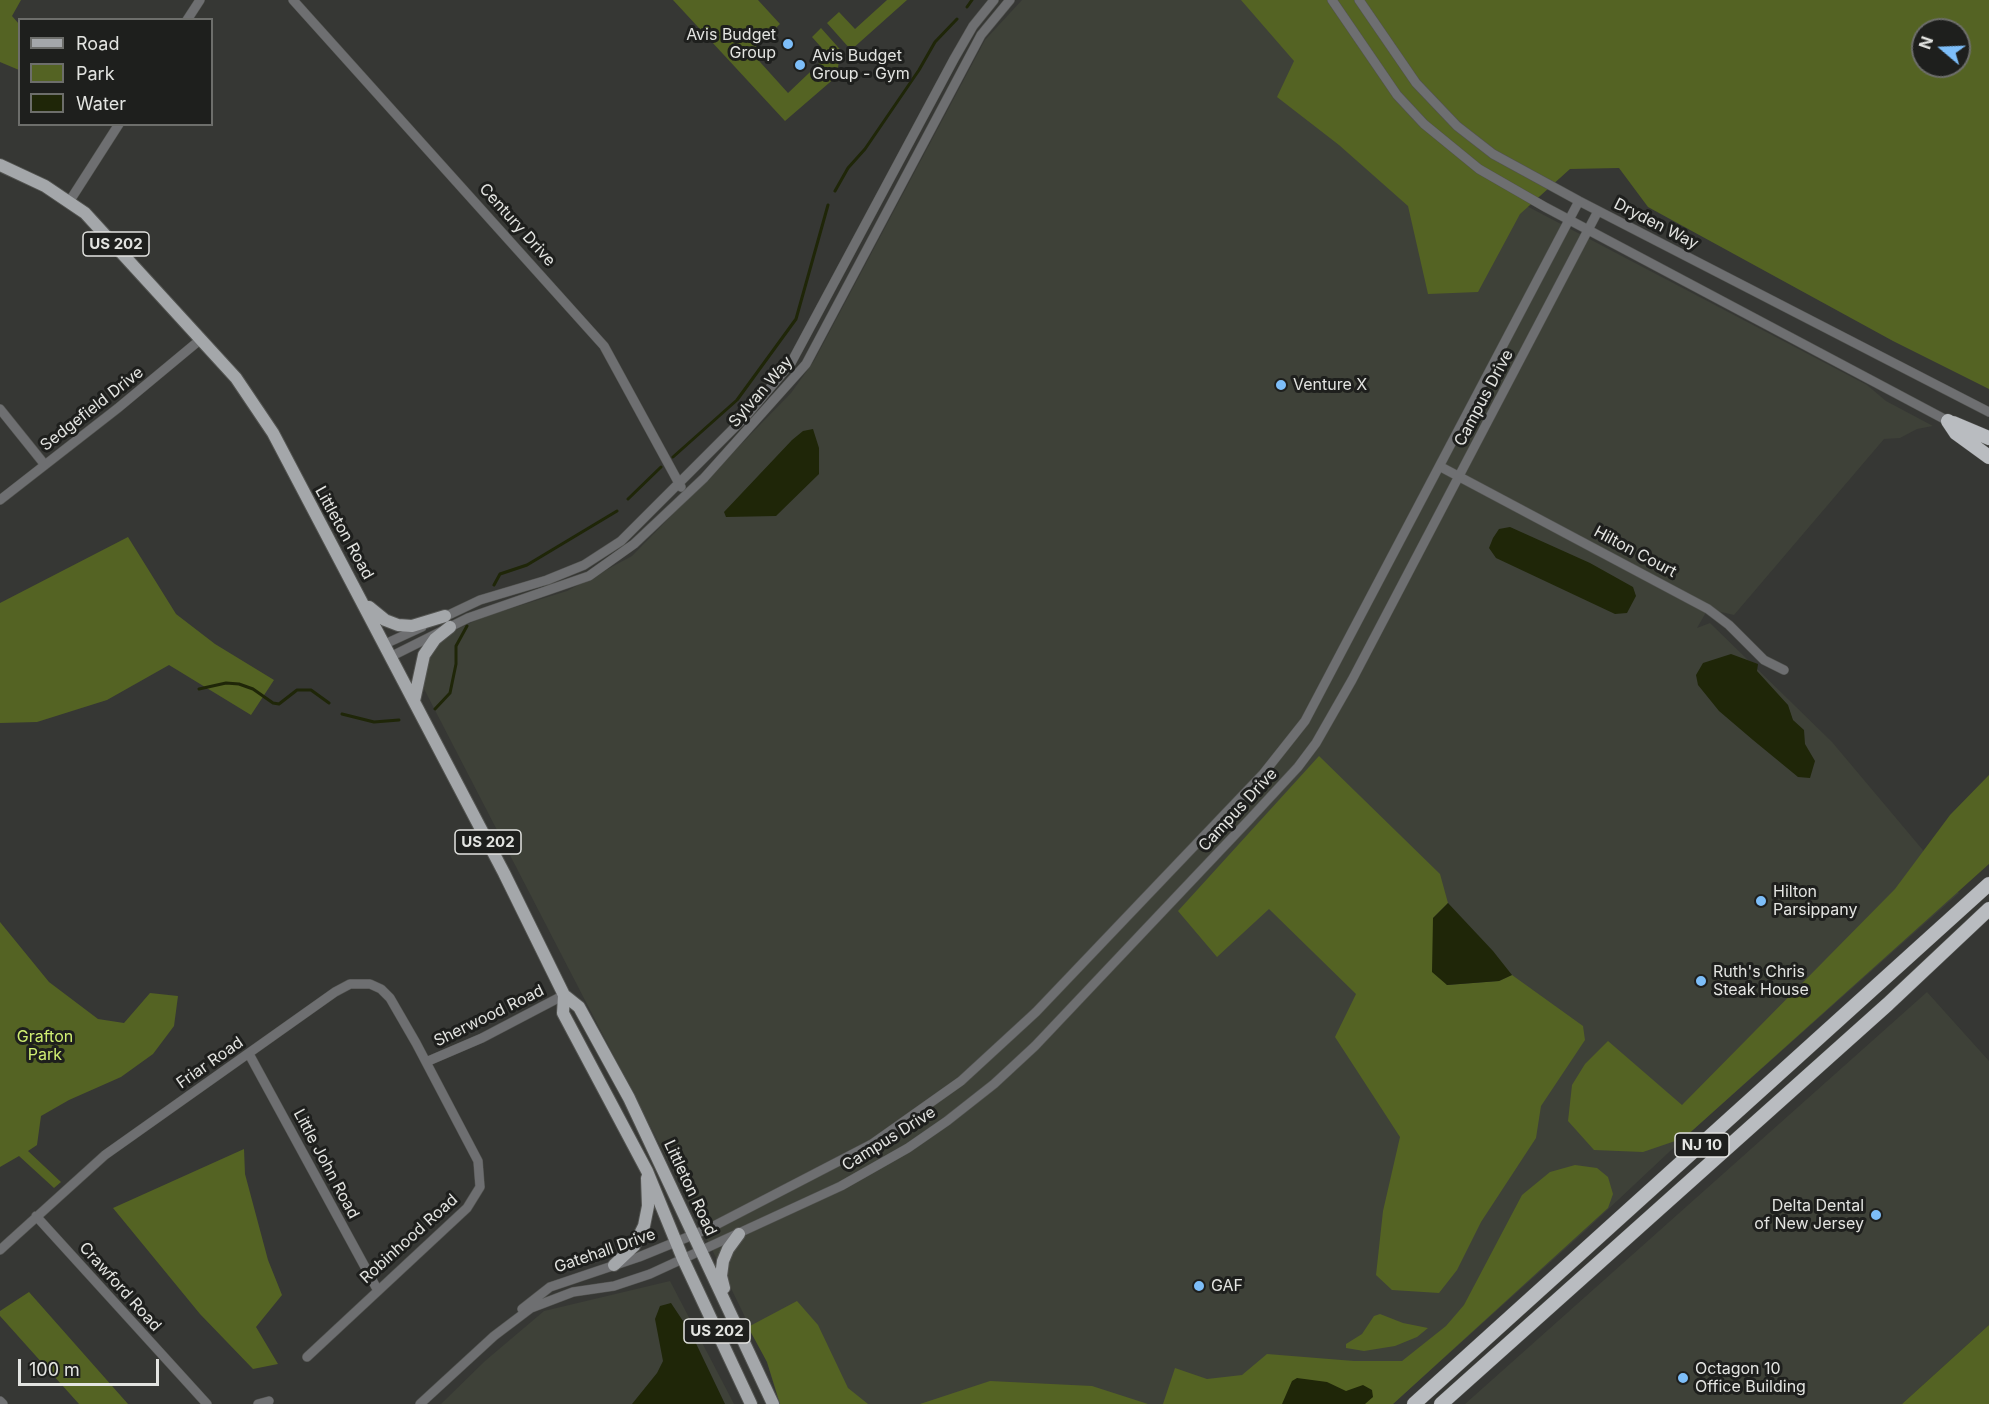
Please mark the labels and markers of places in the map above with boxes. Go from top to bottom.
place label: Avis Budget Group [686,25,776,63]
marker: Avis Budget Group [781,37,795,51]
place label: Avis Budget Group - Gym [812,46,910,84]
marker: Avis Budget Group - Gym [793,58,807,72]
place label: Venture X [1293,375,1367,395]
marker: Venture X [1274,378,1288,392]
place label: Hilton Parsippany [1773,882,1857,920]
marker: Hilton Parsippany [1754,894,1768,908]
place label: Ruth's Chris Steak House [1713,962,1809,1000]
marker: Ruth's Chris Steak House [1694,974,1708,988]
place label: Delta Dental of New Jersey [1754,1196,1864,1234]
marker: Delta Dental of New Jersey [1869,1208,1883,1222]
place label: GAF [1211,1276,1243,1296]
marker: GAF [1192,1279,1206,1293]
place label: Octagon 10 Office Building [1695,1359,1806,1397]
marker: Octagon 10 Office Building [1676,1371,1690,1385]

